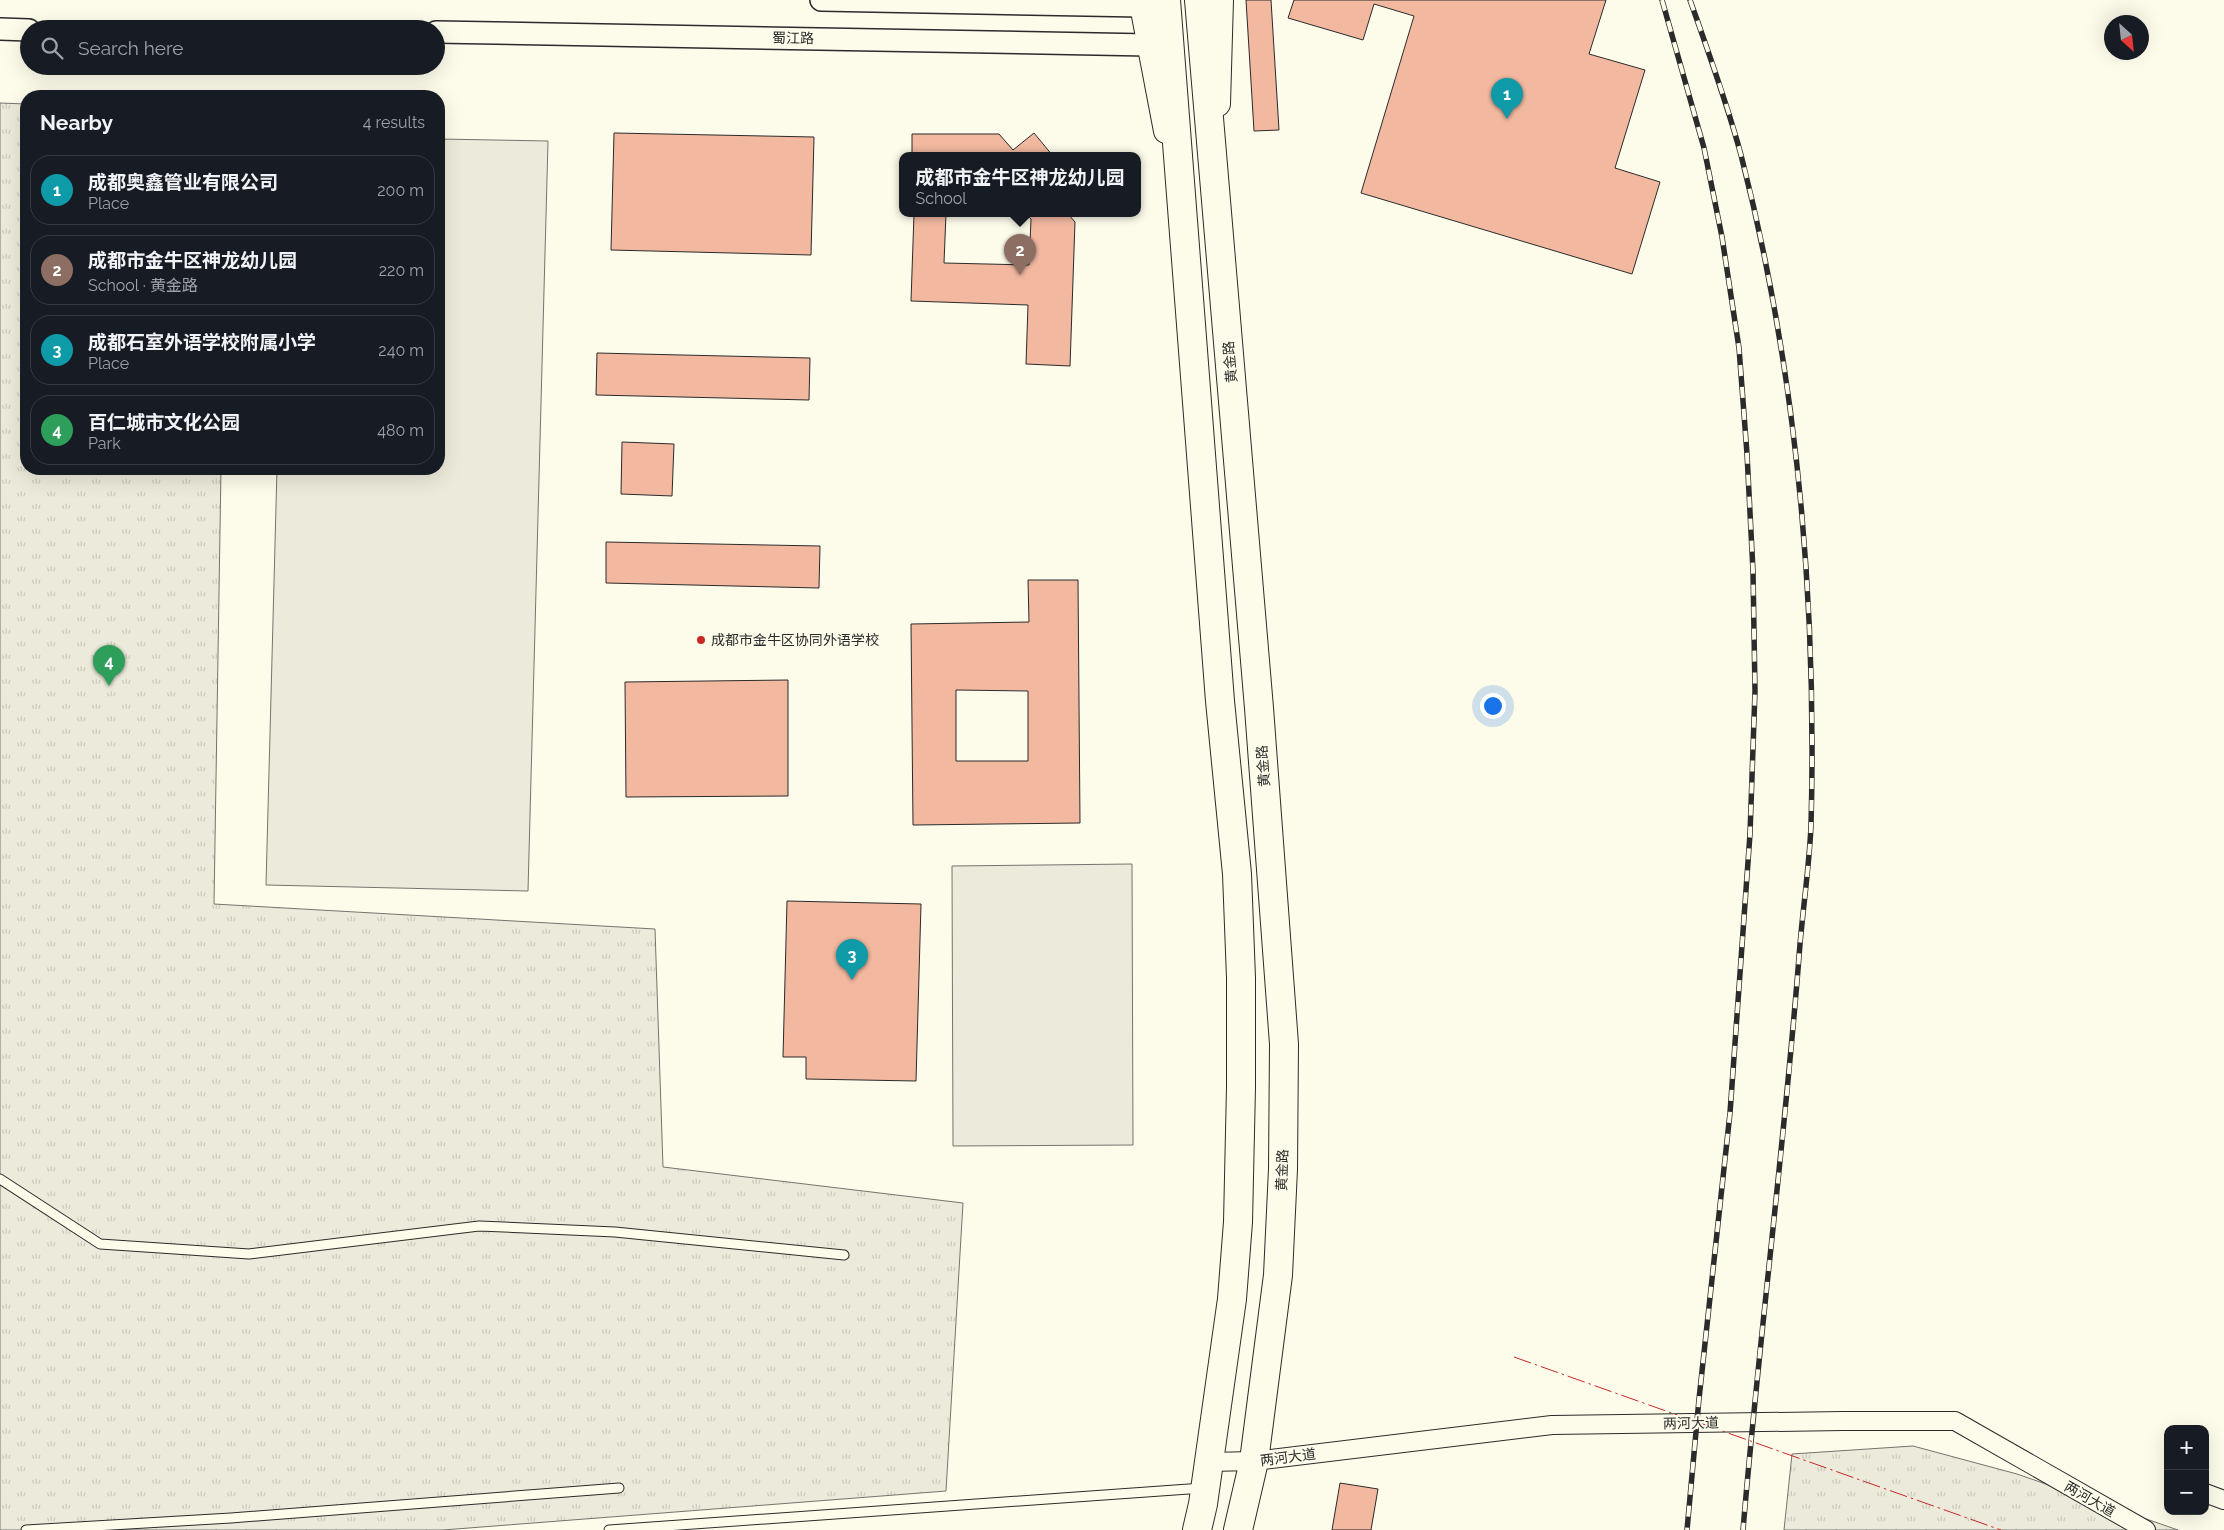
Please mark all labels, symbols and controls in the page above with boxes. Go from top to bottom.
north arrow [2104,15,2149,60]
search box [20,20,445,75]
street label: 蜀江路 [772,30,814,46]
icon: search [38,34,66,62]
text: Search here [78,37,184,59]
pin: 1 [1491,78,1523,119]
text: Nearby [40,110,113,135]
text: 4 results [363,113,425,132]
popup [899,152,1141,217]
text: 成都市金牛区神龙幼儿园 [915,166,1125,188]
text: 成都奥鑫管业有限公司 [88,171,278,193]
text: 1 [53,181,61,200]
text: 200 m [377,181,424,200]
text: School [915,189,967,208]
text: Place [88,194,129,213]
pin: 2 [1004,234,1036,275]
text: 成都市金牛区神龙幼儿园 [88,249,297,271]
text: 2 [52,261,62,280]
text: 220 m [379,261,424,280]
text: School · 黄金路 [88,276,198,295]
text: 成都石室外语学校附属小学 [88,331,316,353]
street label: 黄金路 [1220,340,1240,384]
text: 3 [53,341,61,360]
text: 240 m [378,341,424,360]
text: Place [88,354,129,373]
text: 百仁城市文化公园 [88,411,240,433]
text: 4 [52,421,62,440]
text: 480 m [377,421,424,440]
text: Park [88,434,121,453]
place label: 成都市金牛区协同外语学校 [711,632,879,648]
marker: 成都市金牛区协同外语学校 [695,634,707,646]
pin: 4 [93,645,125,686]
your location [1480,693,1506,719]
street label: 黄金路 [1254,744,1272,788]
pin: 3 [836,939,868,980]
street label: 黄金路 [1273,1149,1291,1191]
street label: 两河大道 [1663,1415,1719,1431]
map controls [2164,1425,2209,1515]
button: + [2164,1425,2209,1470]
street label: 两河大道 [1259,1446,1317,1468]
button: − [2164,1470,2209,1515]
street label: 两河大道 [2062,1478,2118,1520]

